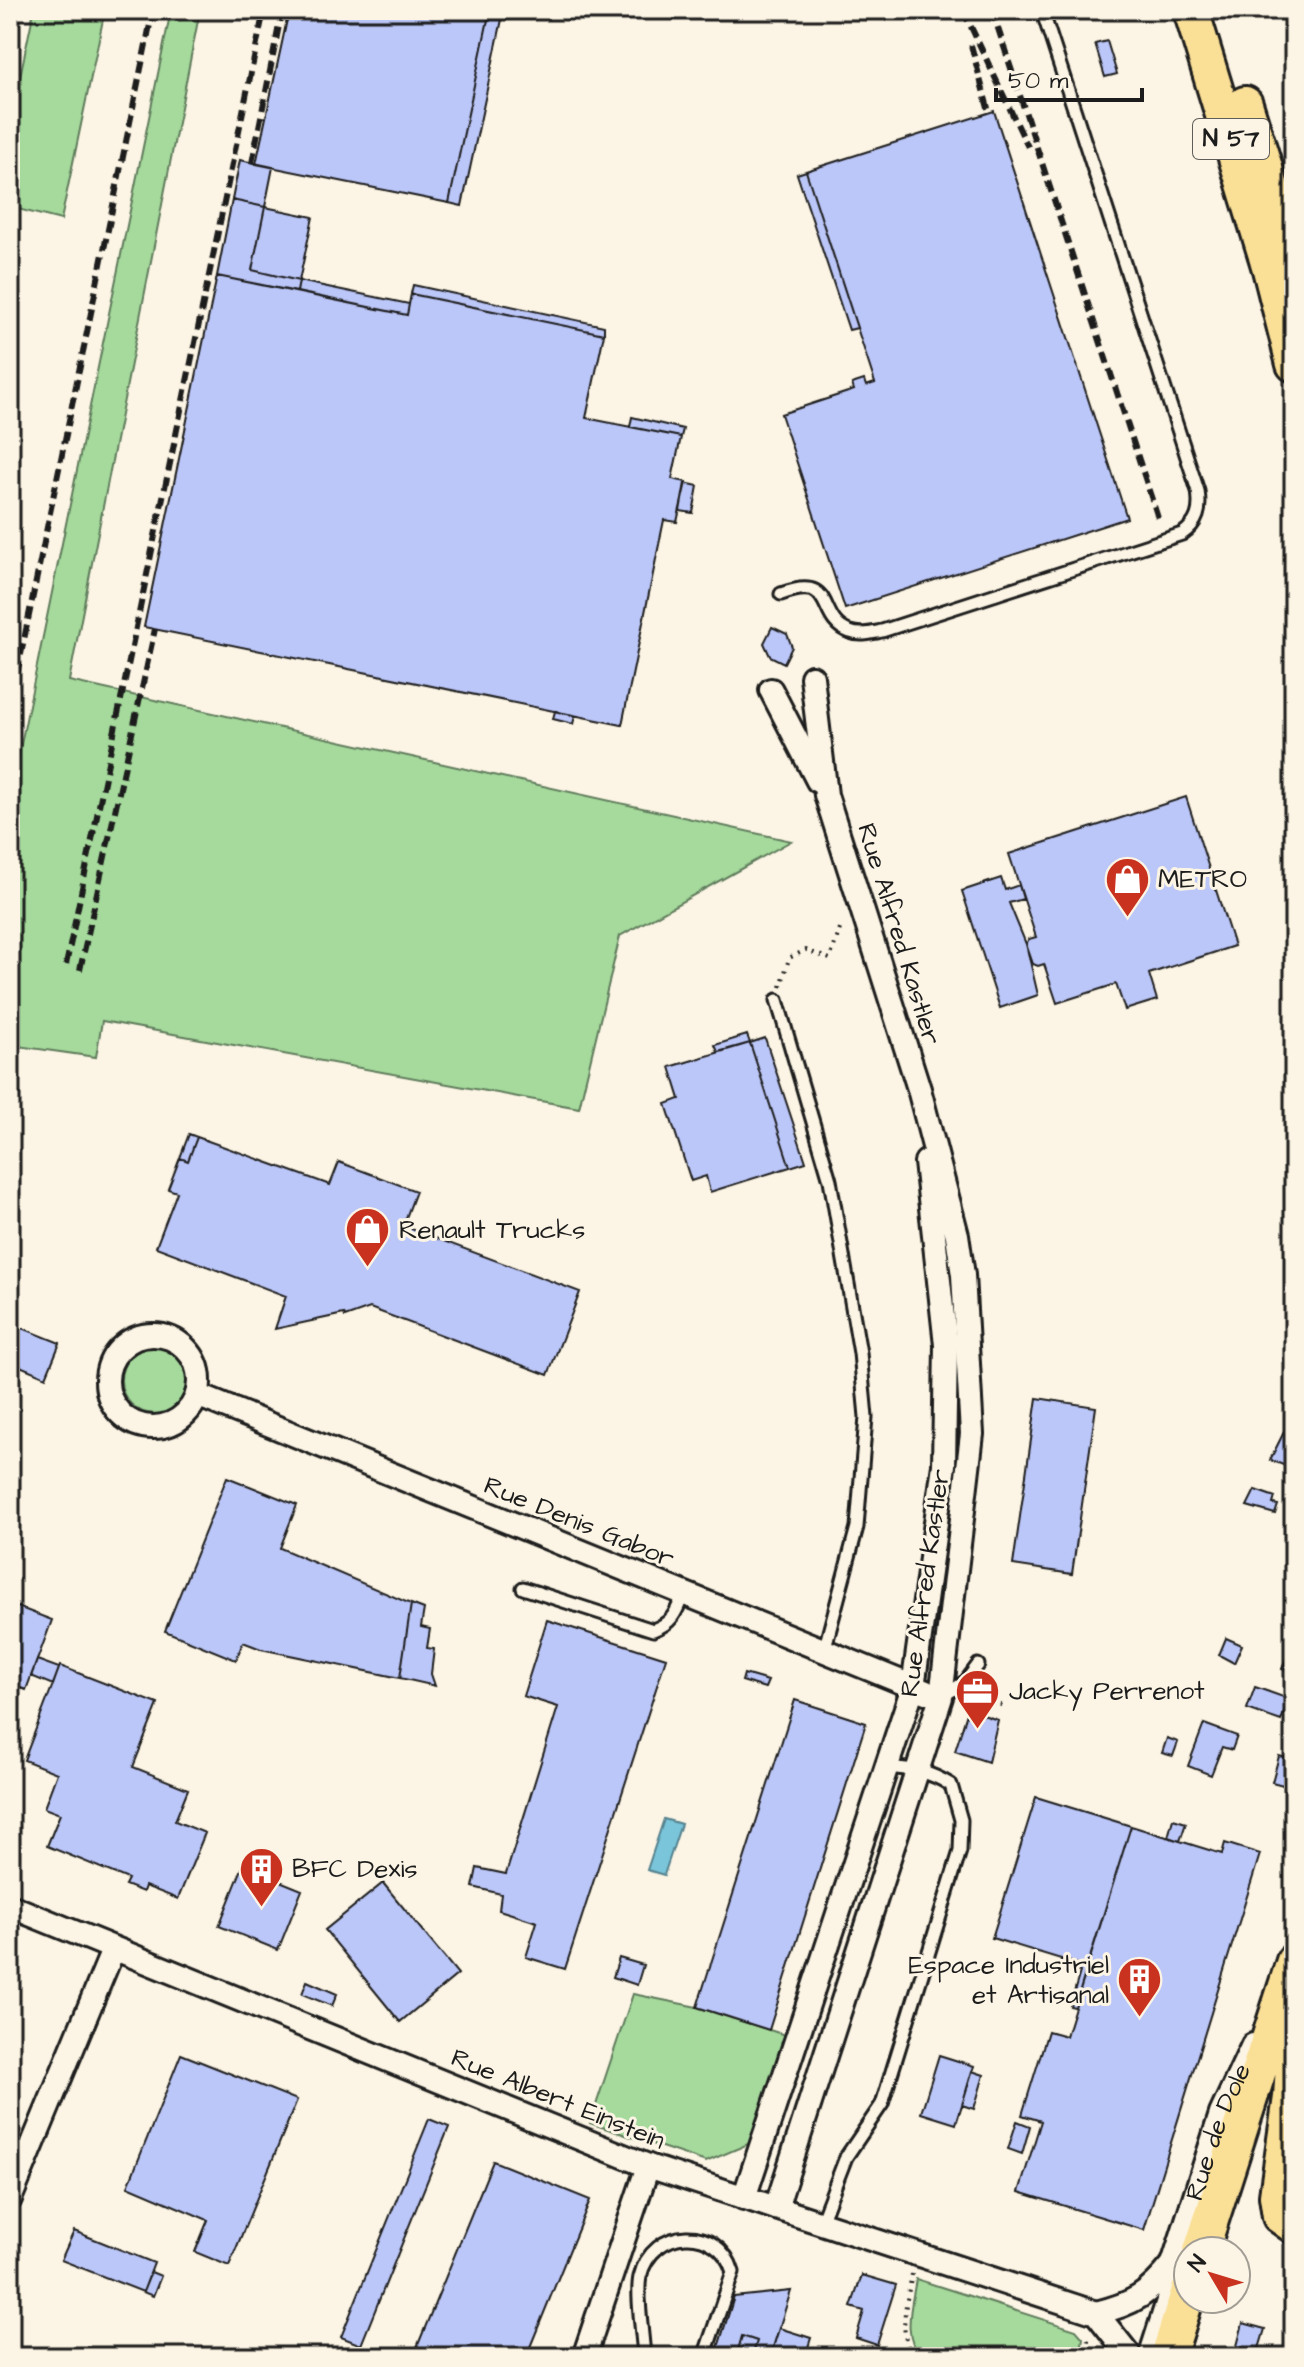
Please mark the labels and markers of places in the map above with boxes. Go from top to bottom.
shop icon: METRO [1103,855,1151,918]
place label: METRO [1158,861,1247,897]
shop icon: Renault Trucks [344,1206,392,1269]
place label: Renault Trucks [399,1212,585,1248]
office icon: Jacky Perrenot [954,1667,1002,1730]
place label: Jacky Perrenot [1009,1673,1205,1711]
building icon: BFC Dexis [237,1845,285,1908]
place label: BFC Dexis [292,1851,417,1887]
place label: Espace Industriel et Artisanal [908,1947,1109,2013]
building icon: Espace Industriel et Artisanal [1116,1956,1164,2019]

